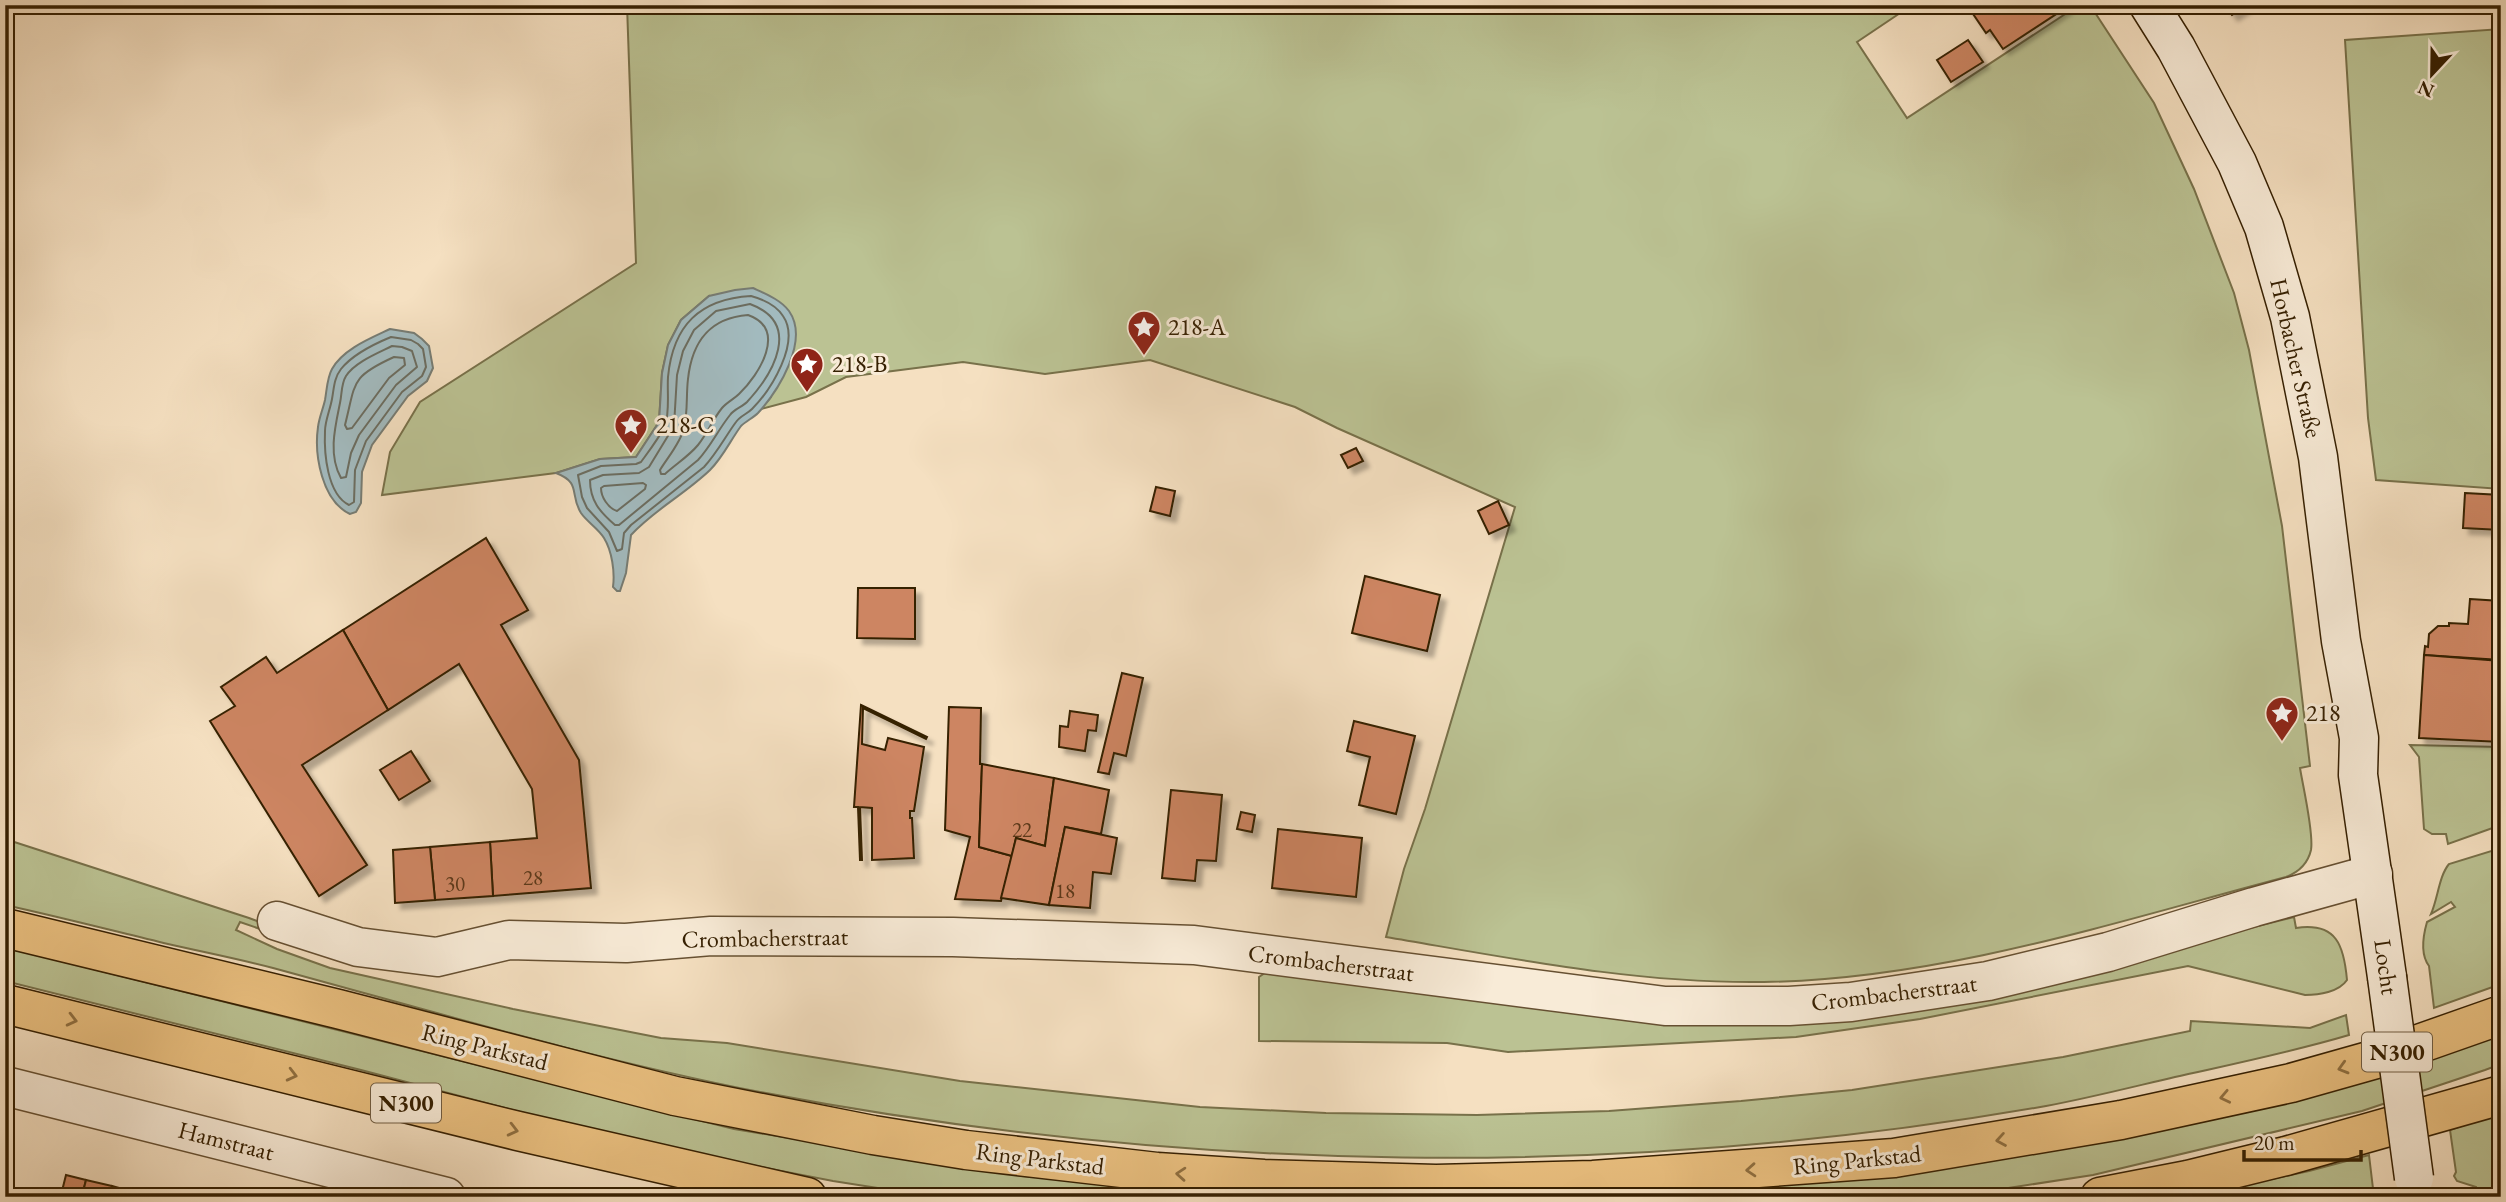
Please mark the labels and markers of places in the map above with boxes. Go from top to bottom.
place icon: 218-A [1125,308,1163,357]
place label: 218-A [1168,311,1226,342]
place icon: 218-B [788,345,826,394]
place label: 218-B [832,348,887,379]
place icon: 218-C [612,406,650,455]
place label: 218-C [656,409,714,440]
place icon: 218 [2263,694,2301,743]
place label: 218 [2306,697,2341,728]

